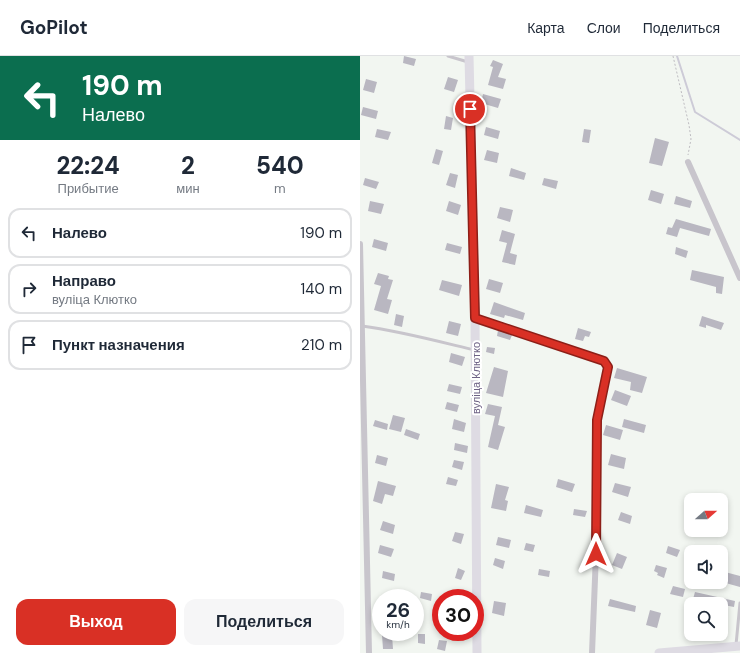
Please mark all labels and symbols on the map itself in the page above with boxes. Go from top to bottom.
pin [453,92,487,126]
street label: вуліца Клютко [469,342,483,414]
north arrow [684,493,728,537]
position arrow [575,533,617,575]
speed limit sign: 30 [432,589,484,641]

